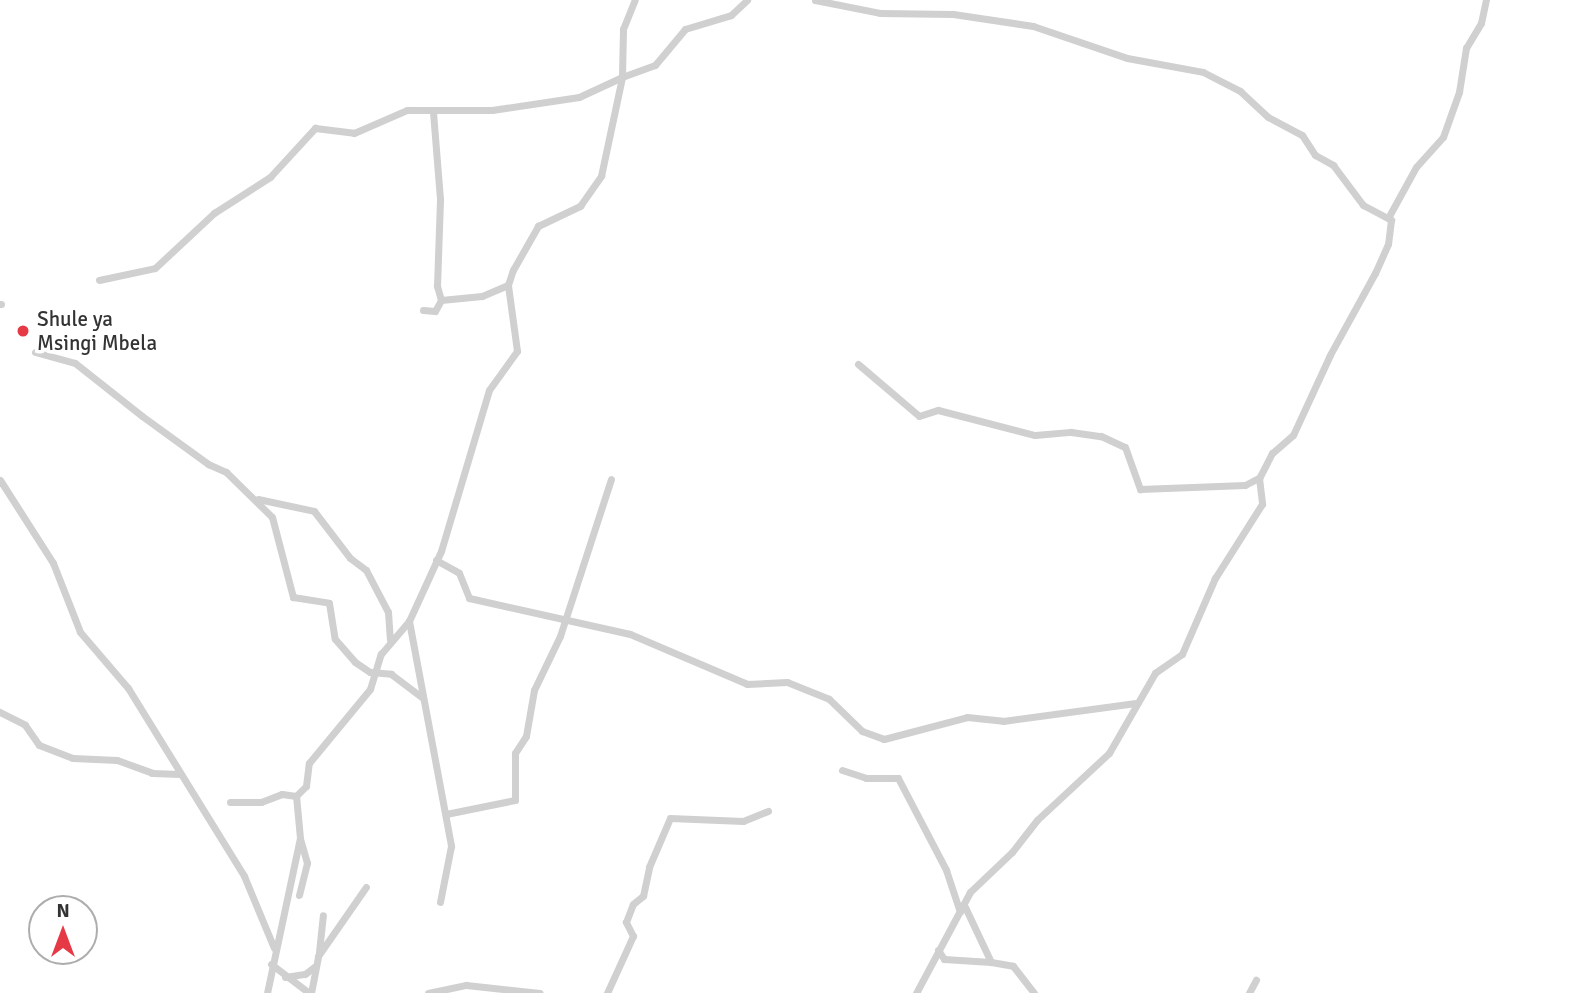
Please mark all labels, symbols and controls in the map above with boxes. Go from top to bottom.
place label: Shule ya Msingi Mbela [37,306,157,356]
marker: Shule ya Msingi Mbela [15,323,31,339]
north arrow [28,895,98,965]
text: N [56,899,70,923]

